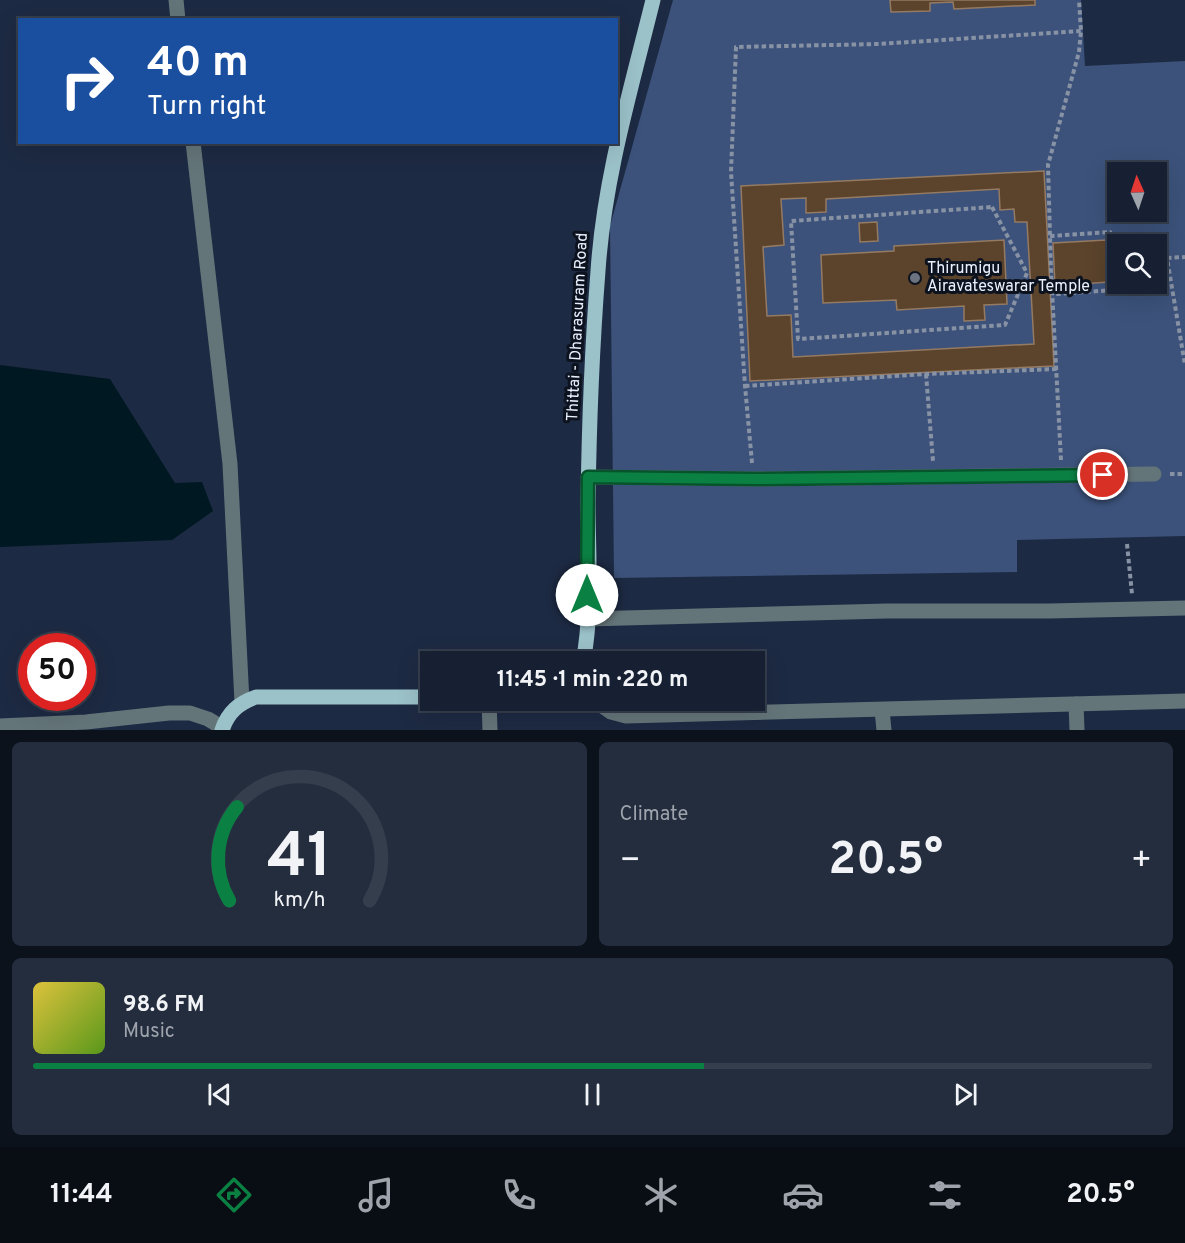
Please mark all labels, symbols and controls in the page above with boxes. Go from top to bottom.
text: 40 m [147,38,249,91]
icon: right [48,42,126,120]
text: Turn right [147,90,266,124]
north arrow [1107,162,1167,222]
map controls [1107,162,1167,294]
street label: Thittai - Dharasuram Road [563,232,593,422]
button: search [1107,234,1167,294]
place label: Thirumigu Airavateswarar Temple [927,259,1090,297]
marker: Thirumigu Airavateswarar Temple [908,271,922,285]
pin [1077,449,1128,500]
icon: arrive [1086,458,1119,491]
position arrow [555,563,619,627]
speed limit sign: 50 [18,633,96,711]
text: 11:45 · 1 min · 220 m [497,667,688,694]
text: Climate [620,802,688,828]
text: 41 [267,820,332,899]
text: 20.5° [829,833,943,890]
text: − [620,841,641,883]
text: + [1131,841,1152,883]
text: km/h [273,887,325,914]
text: 98.6 FM [123,992,205,1019]
text: Music [123,1019,175,1045]
icon: previous [203,1078,236,1111]
icon: pause [576,1078,609,1111]
icon: next [949,1078,982,1111]
icon: directions [213,1174,255,1216]
icon: music [355,1174,397,1216]
icon: phone [498,1174,540,1216]
icon: climate [640,1174,682,1216]
icon: car [782,1174,824,1216]
icon: filters [924,1174,966,1216]
text: 11:44 [50,1178,113,1212]
text: 20.5° [1066,1178,1135,1212]

